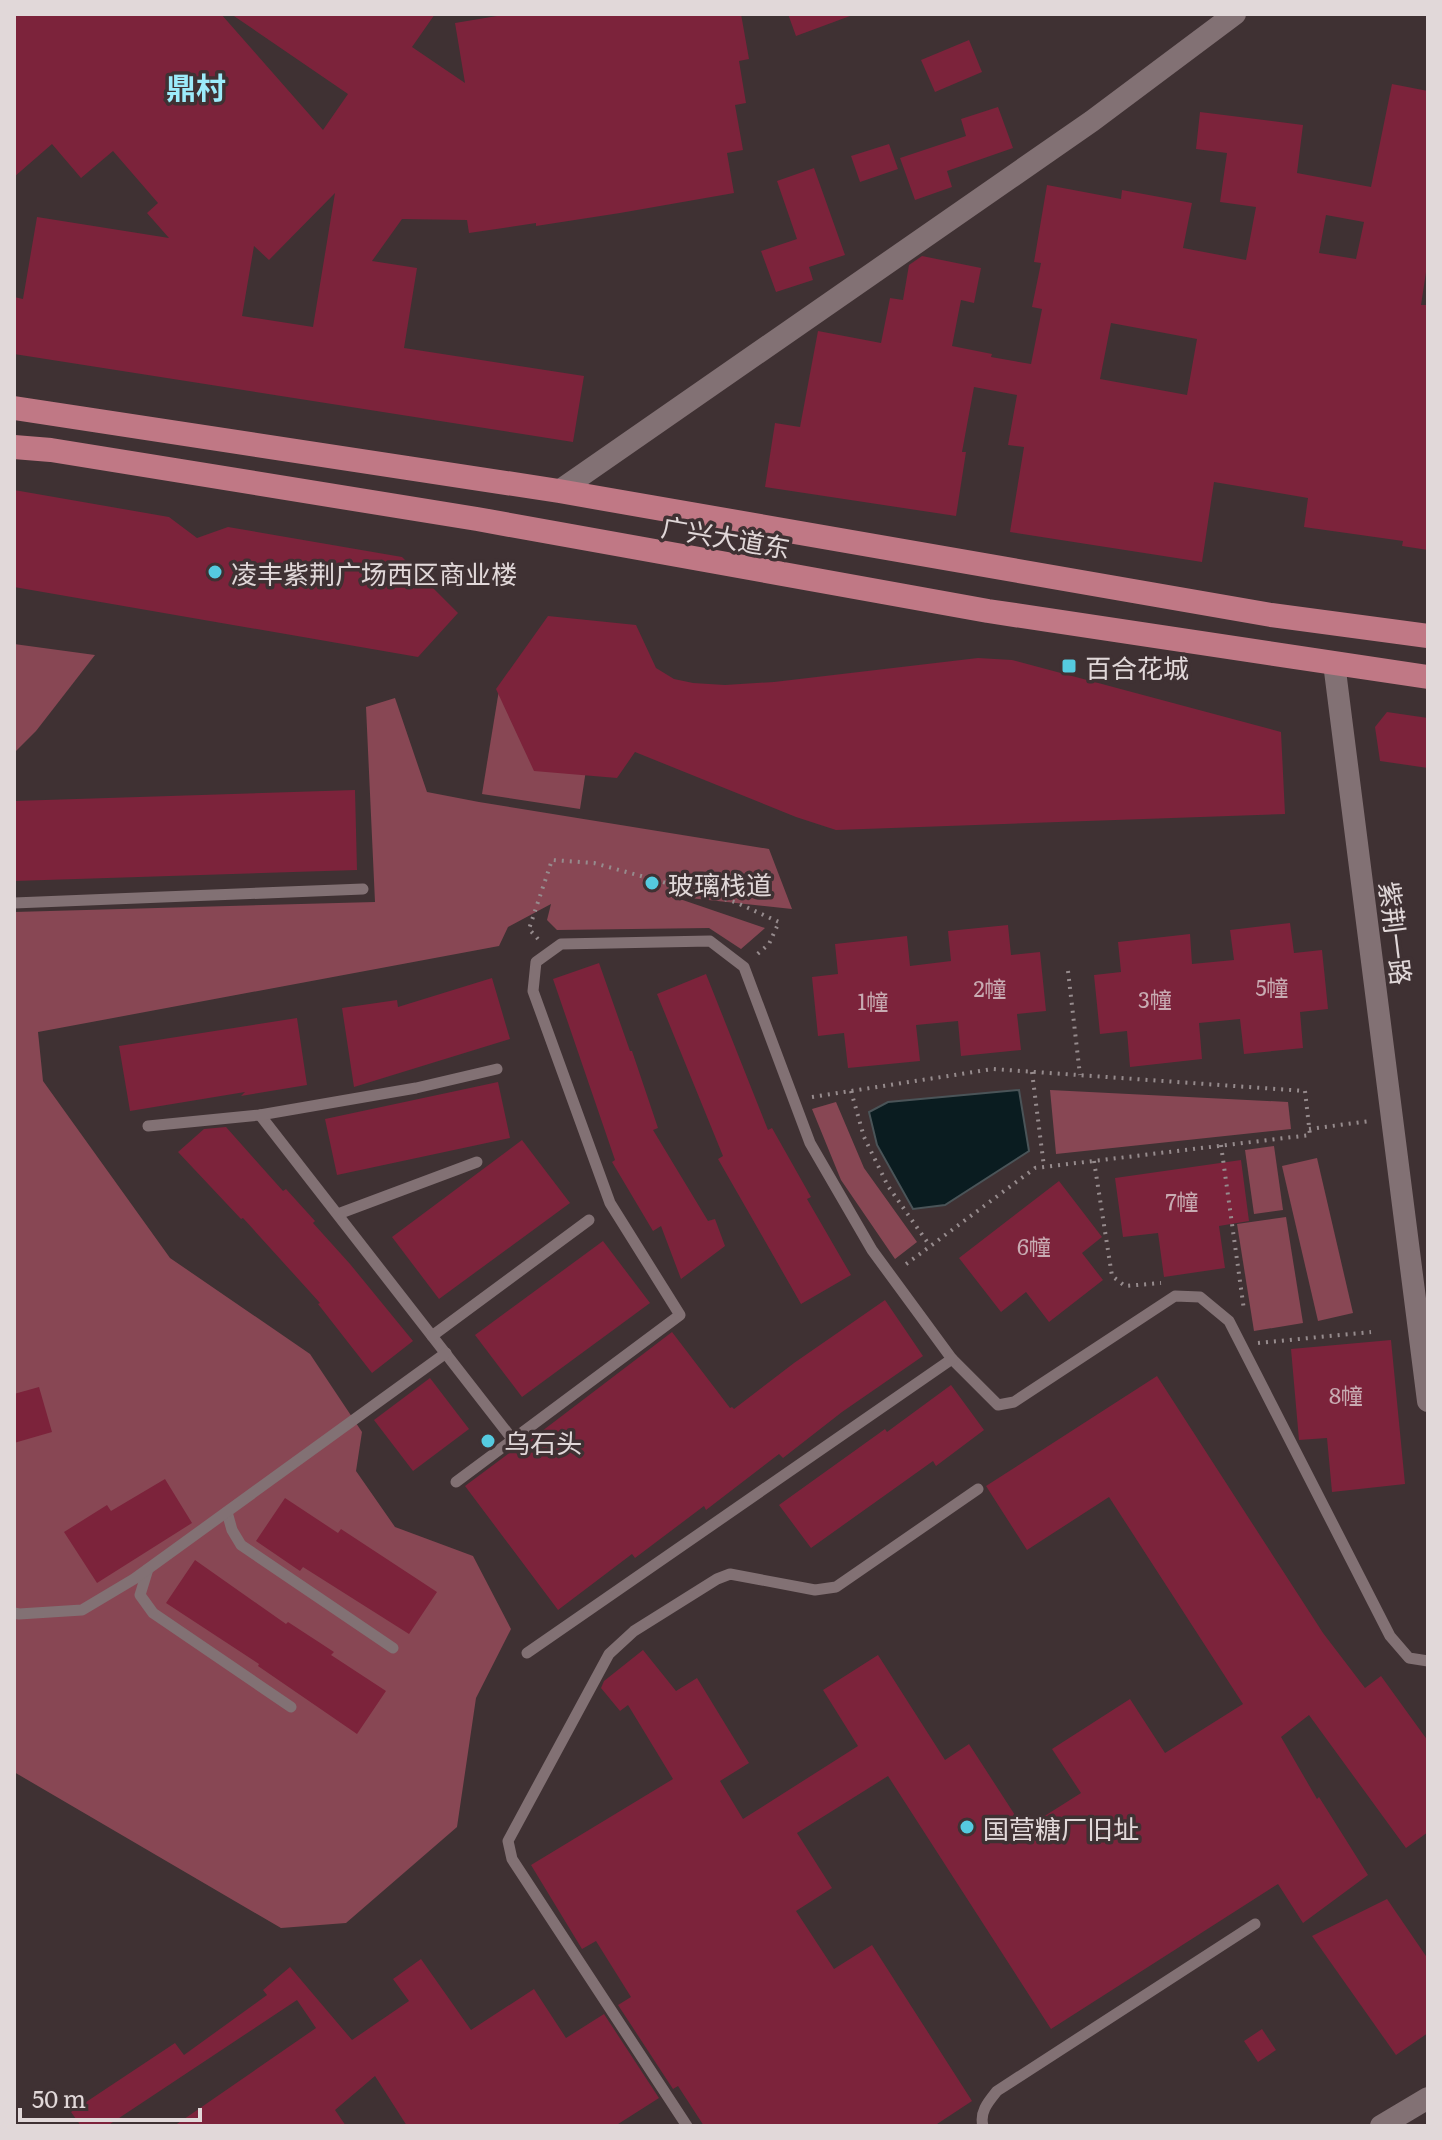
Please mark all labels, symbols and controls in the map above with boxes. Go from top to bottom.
district label: 鼎村 [166,64,226,108]
street label: 广兴大道东 [659,506,793,566]
place label: 凌丰紫荆广场西区商业楼 [231,553,517,592]
marker: 凌丰紫荆广场西区商业楼 [206,563,224,581]
place label: 百合花城 [1085,647,1189,686]
marker: 百合花城 [1060,657,1078,675]
place label: 玻璃栈道 [668,864,772,903]
marker: 玻璃栈道 [643,874,661,892]
street label: 紫荆一路 [1371,879,1423,987]
house number: 5幢 [1255,970,1289,1003]
house number: 2幢 [973,971,1007,1004]
house number: 3幢 [1138,982,1172,1015]
house number: 1幢 [858,984,888,1017]
house number: 7幢 [1165,1184,1199,1217]
house number: 6幢 [1017,1229,1051,1262]
house number: 8幢 [1329,1378,1363,1411]
place label: 乌石头 [504,1422,582,1461]
marker: 乌石头 [479,1432,497,1450]
place label: 国营糖厂旧址 [983,1808,1139,1847]
marker: 国营糖厂旧址 [958,1818,976,1836]
scale bar [20,2072,200,2122]
text: 50 m [32,2080,86,2115]

